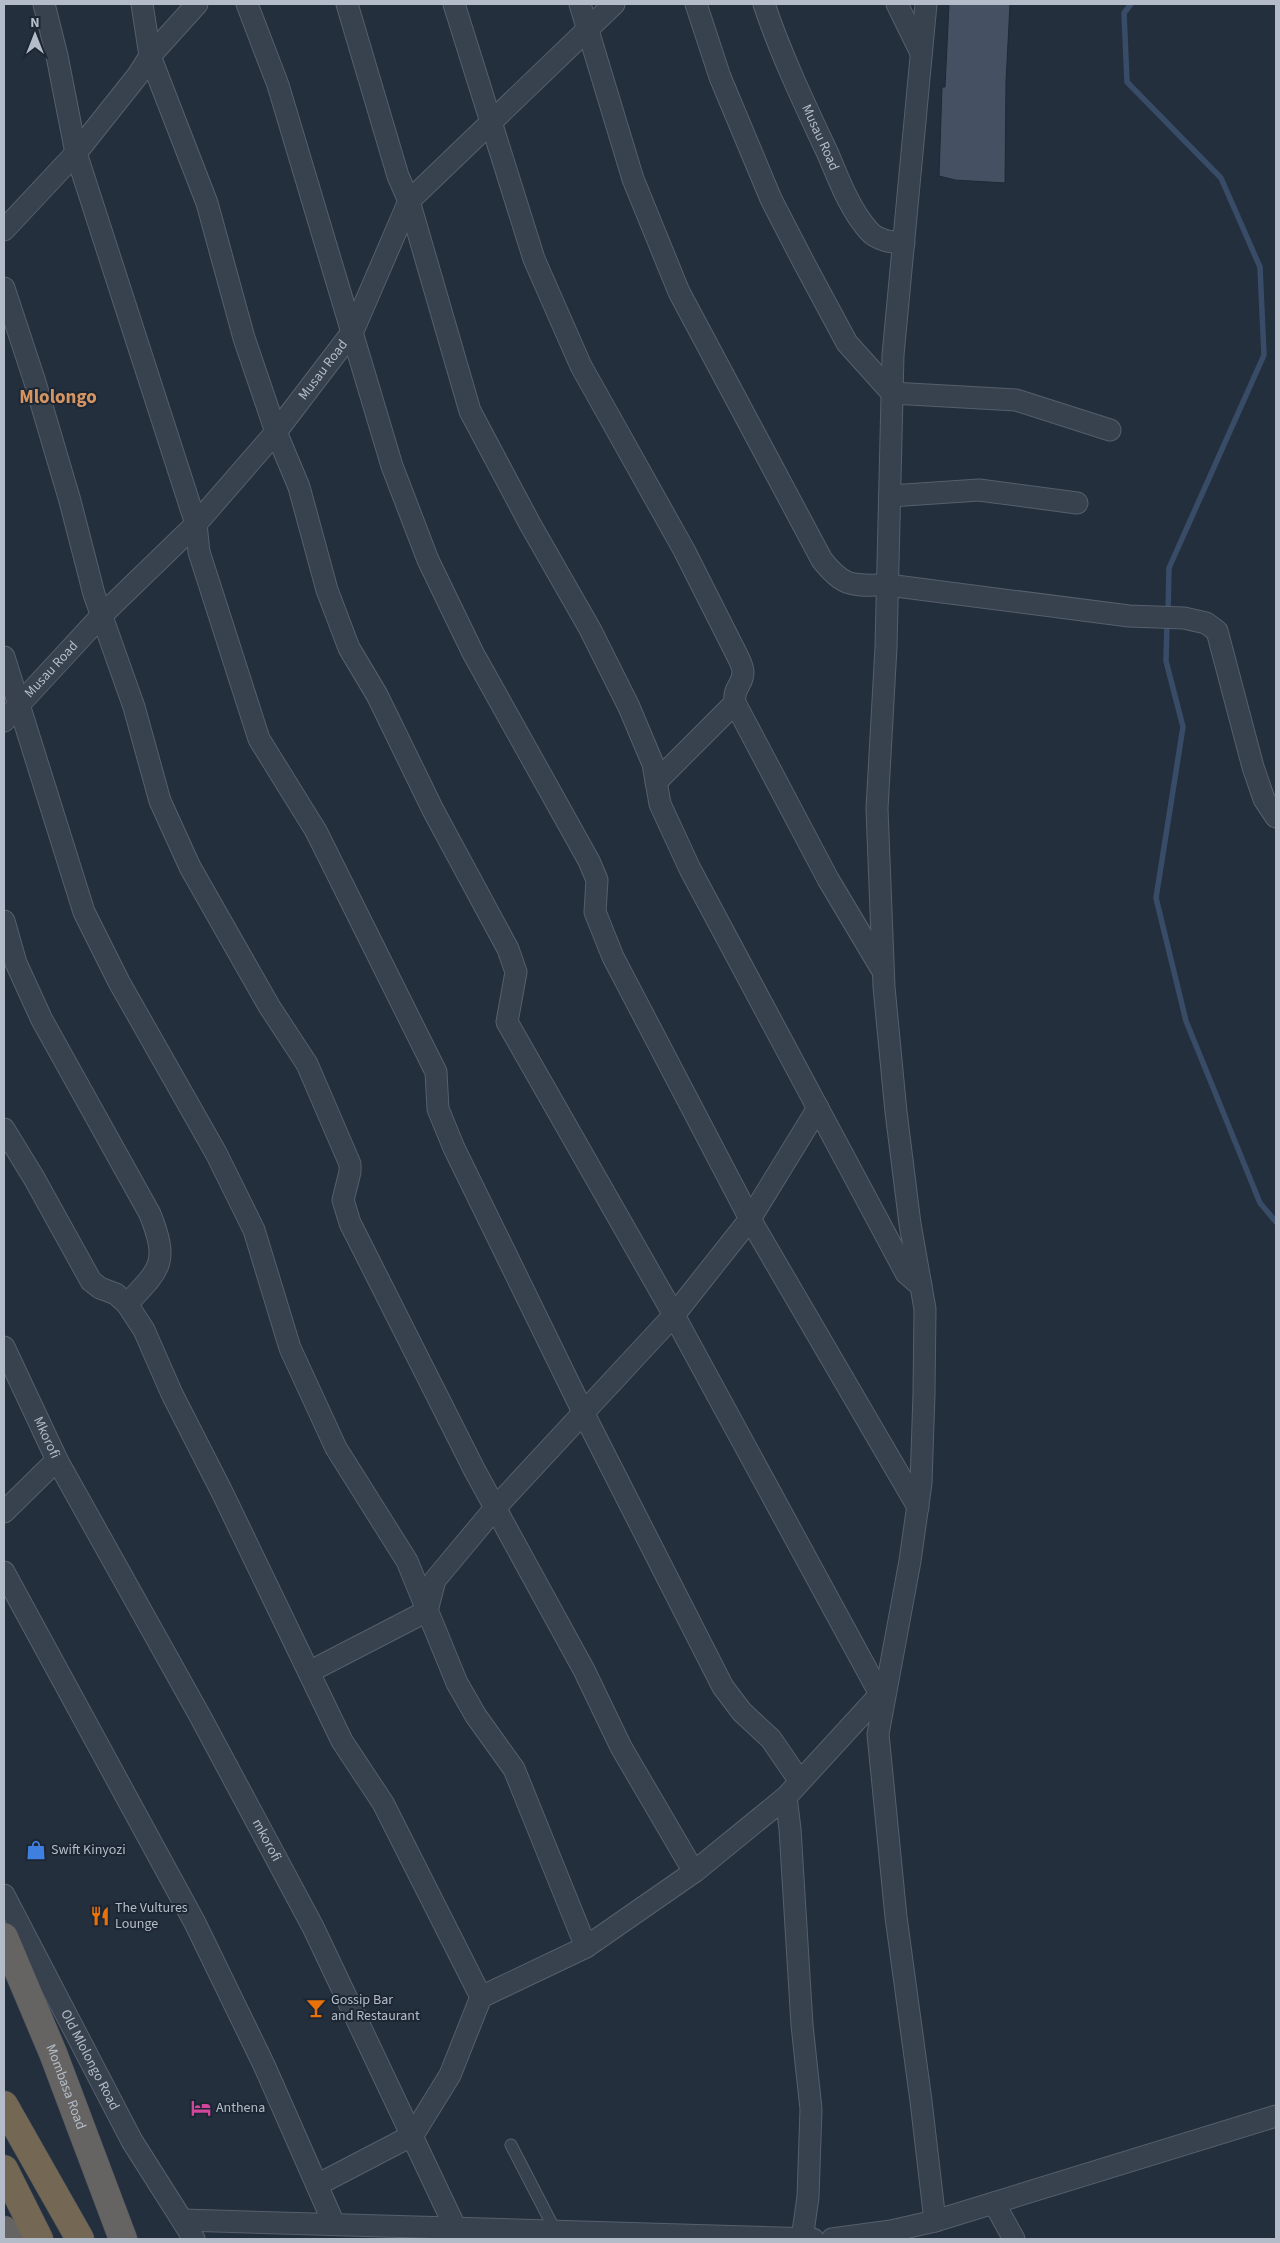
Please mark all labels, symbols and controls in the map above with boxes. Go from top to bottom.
north arrow [10,10,60,60]
text: N [30,13,40,33]
street label: Musau Road [796,101,844,174]
street label: Musau Road [294,336,353,404]
district label: Mlolongo [19,384,97,411]
street label: Musau Road [20,637,83,703]
street label: Mkorofi [28,1413,65,1462]
street label: mkorofi [247,1815,286,1865]
shop icon: Swift Kinyozi [25,1839,47,1861]
place label: Swift Kinyozi [51,1840,126,1860]
place label: The Vultures Lounge [115,1898,188,1934]
restaurant icon: The Vultures Lounge [89,1905,111,1927]
place label: Gossip Bar and Restaurant [331,1990,420,2026]
bar icon: Gossip Bar and Restaurant [305,1997,327,2019]
street label: Old Mlolongo Road [55,2006,124,2114]
street label: Mombasa Road [40,2041,91,2132]
hotel icon: Anthena [190,2097,212,2119]
place label: Anthena [216,2098,265,2118]

